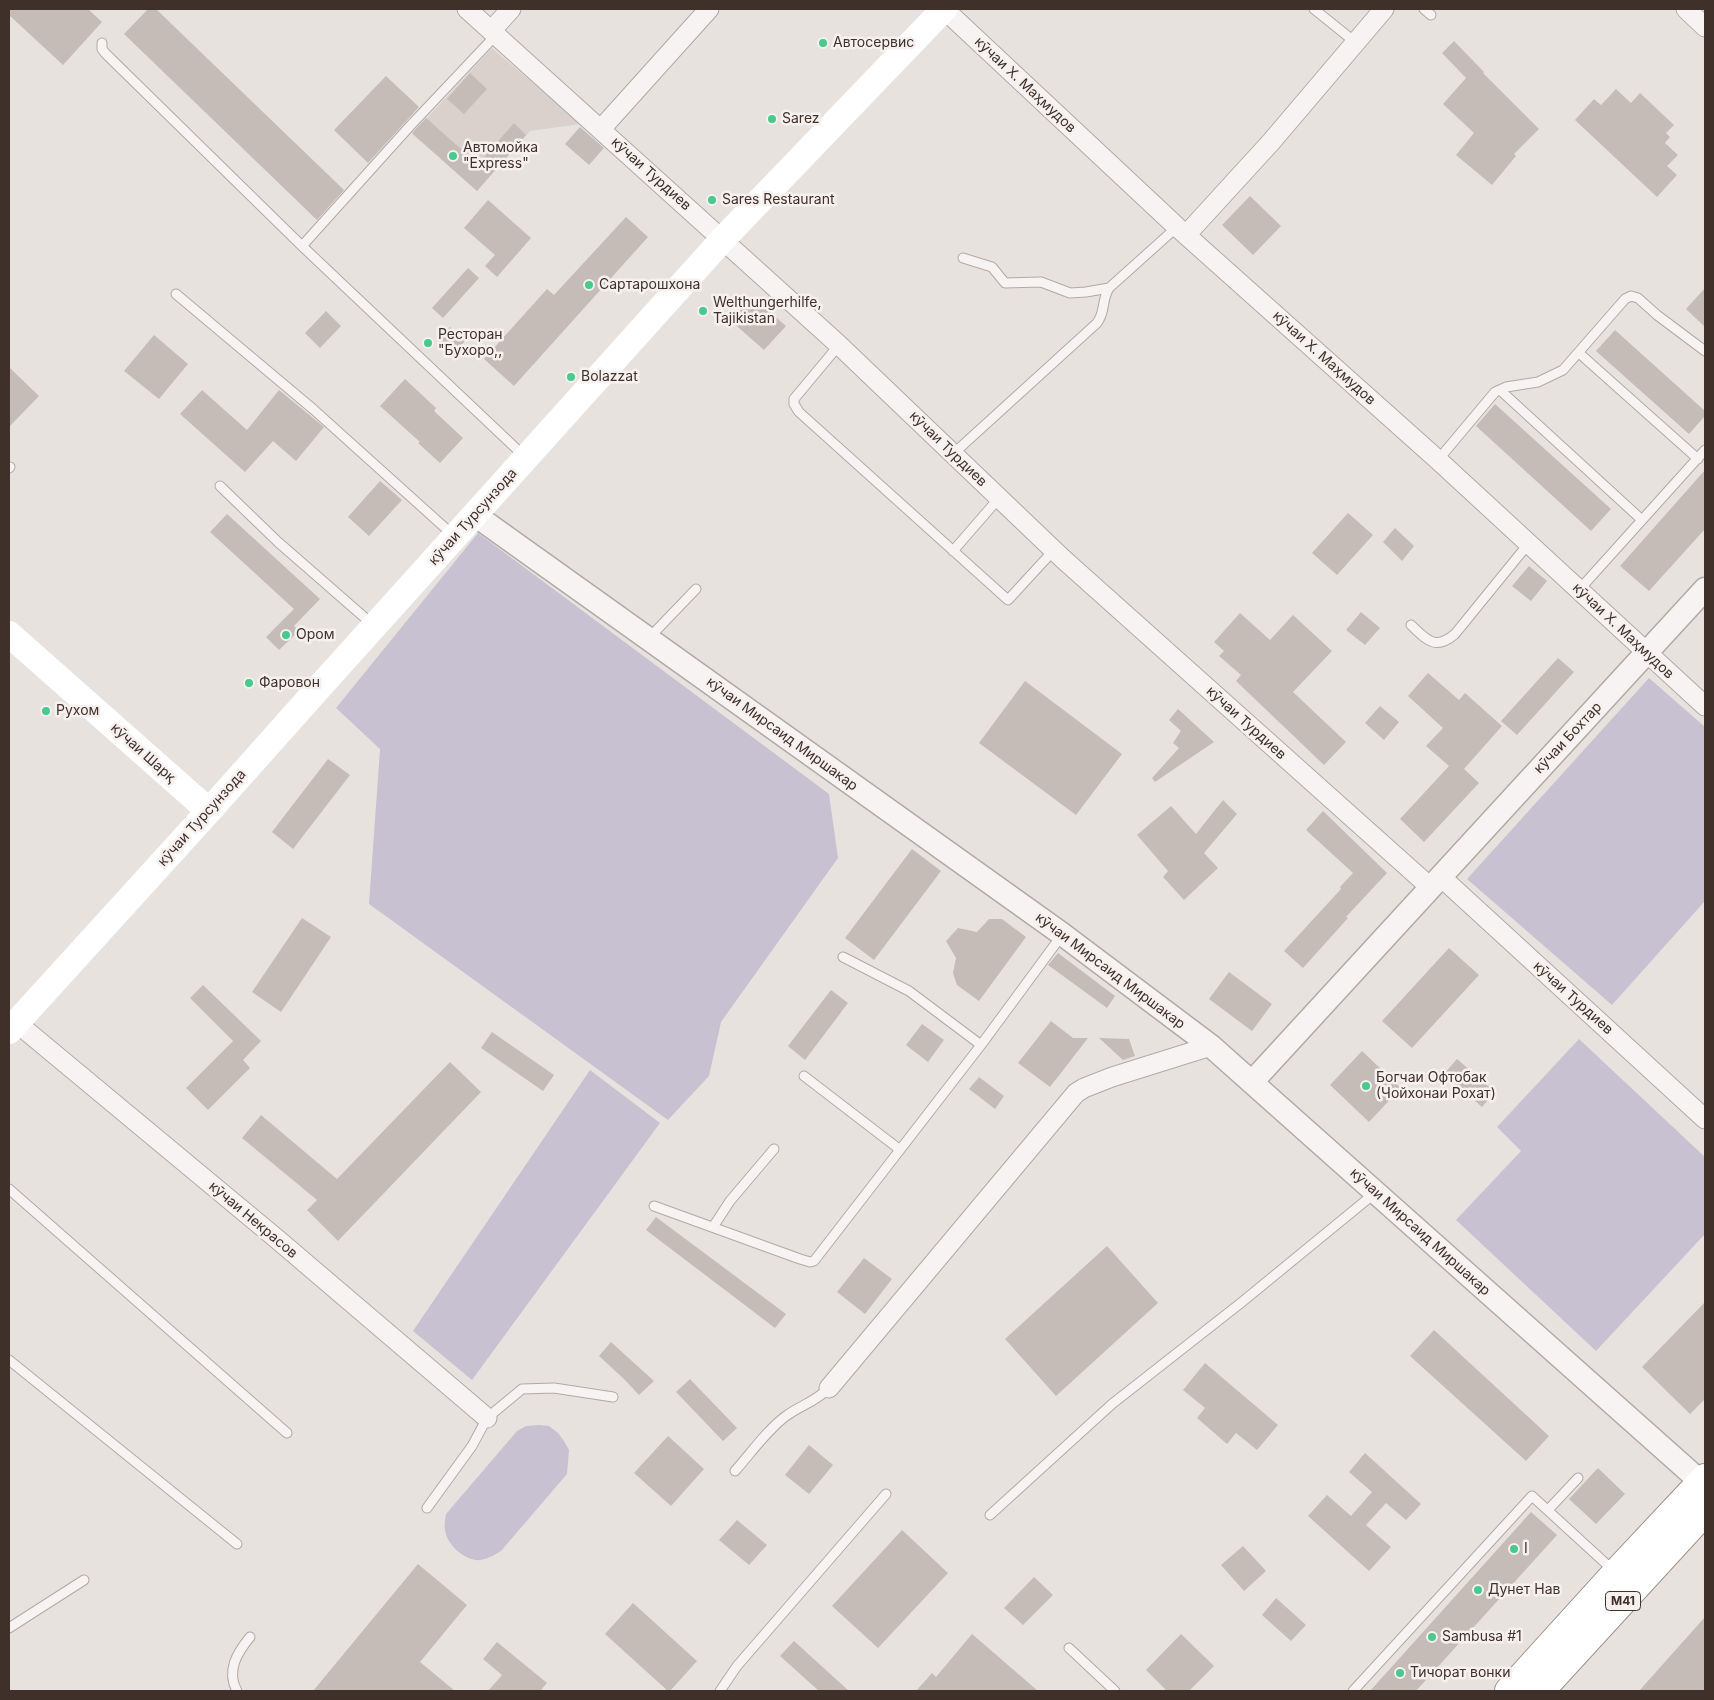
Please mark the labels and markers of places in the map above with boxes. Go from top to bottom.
place label: Автосервис [833,35,914,51]
marker: Автосервис [817,37,829,49]
place label: Sarez [782,111,820,127]
marker: Sarez [766,113,778,125]
place label: Автомойка "Express" [463,140,538,172]
marker: Автомойка "Express" [447,150,459,162]
place label: Sares Restaurant [722,192,834,208]
marker: Sares Restaurant [706,194,718,206]
place label: Сартарошхона [599,277,700,293]
marker: Сартарошхона [583,279,595,291]
place label: Welthungerhilfe, Tajikistan [713,295,822,328]
marker: Welthungerhilfe, Tajikistan [697,305,709,317]
place label: Ресторан "Бухоро,, [438,327,503,360]
marker: Ресторан "Бухоро,, [422,337,434,349]
place label: Bolazzat [581,369,638,385]
marker: Bolazzat [565,371,577,383]
place label: Ором [296,627,334,643]
marker: Ором [280,629,292,641]
place label: Фаровон [259,675,320,691]
marker: Фаровон [243,677,255,689]
place label: Рухом [56,703,99,719]
marker: Рухом [40,705,52,717]
place label: Богчаи Офтобак (Чойхонаи Рохат) [1376,1070,1496,1102]
marker: Богчаи Офтобак (Чойхонаи Рохат) [1360,1080,1372,1092]
place label: I [1524,1541,1528,1557]
marker: I [1508,1543,1520,1555]
place label: Дунет Нав [1488,1582,1560,1598]
marker: Дунет Нав [1472,1584,1484,1596]
place label: Sambusa #1 [1442,1629,1522,1645]
marker: Sambusa #1 [1426,1631,1438,1643]
place label: Тичорат вонки [1410,1665,1510,1681]
marker: Тичорат вонки [1394,1667,1406,1679]

